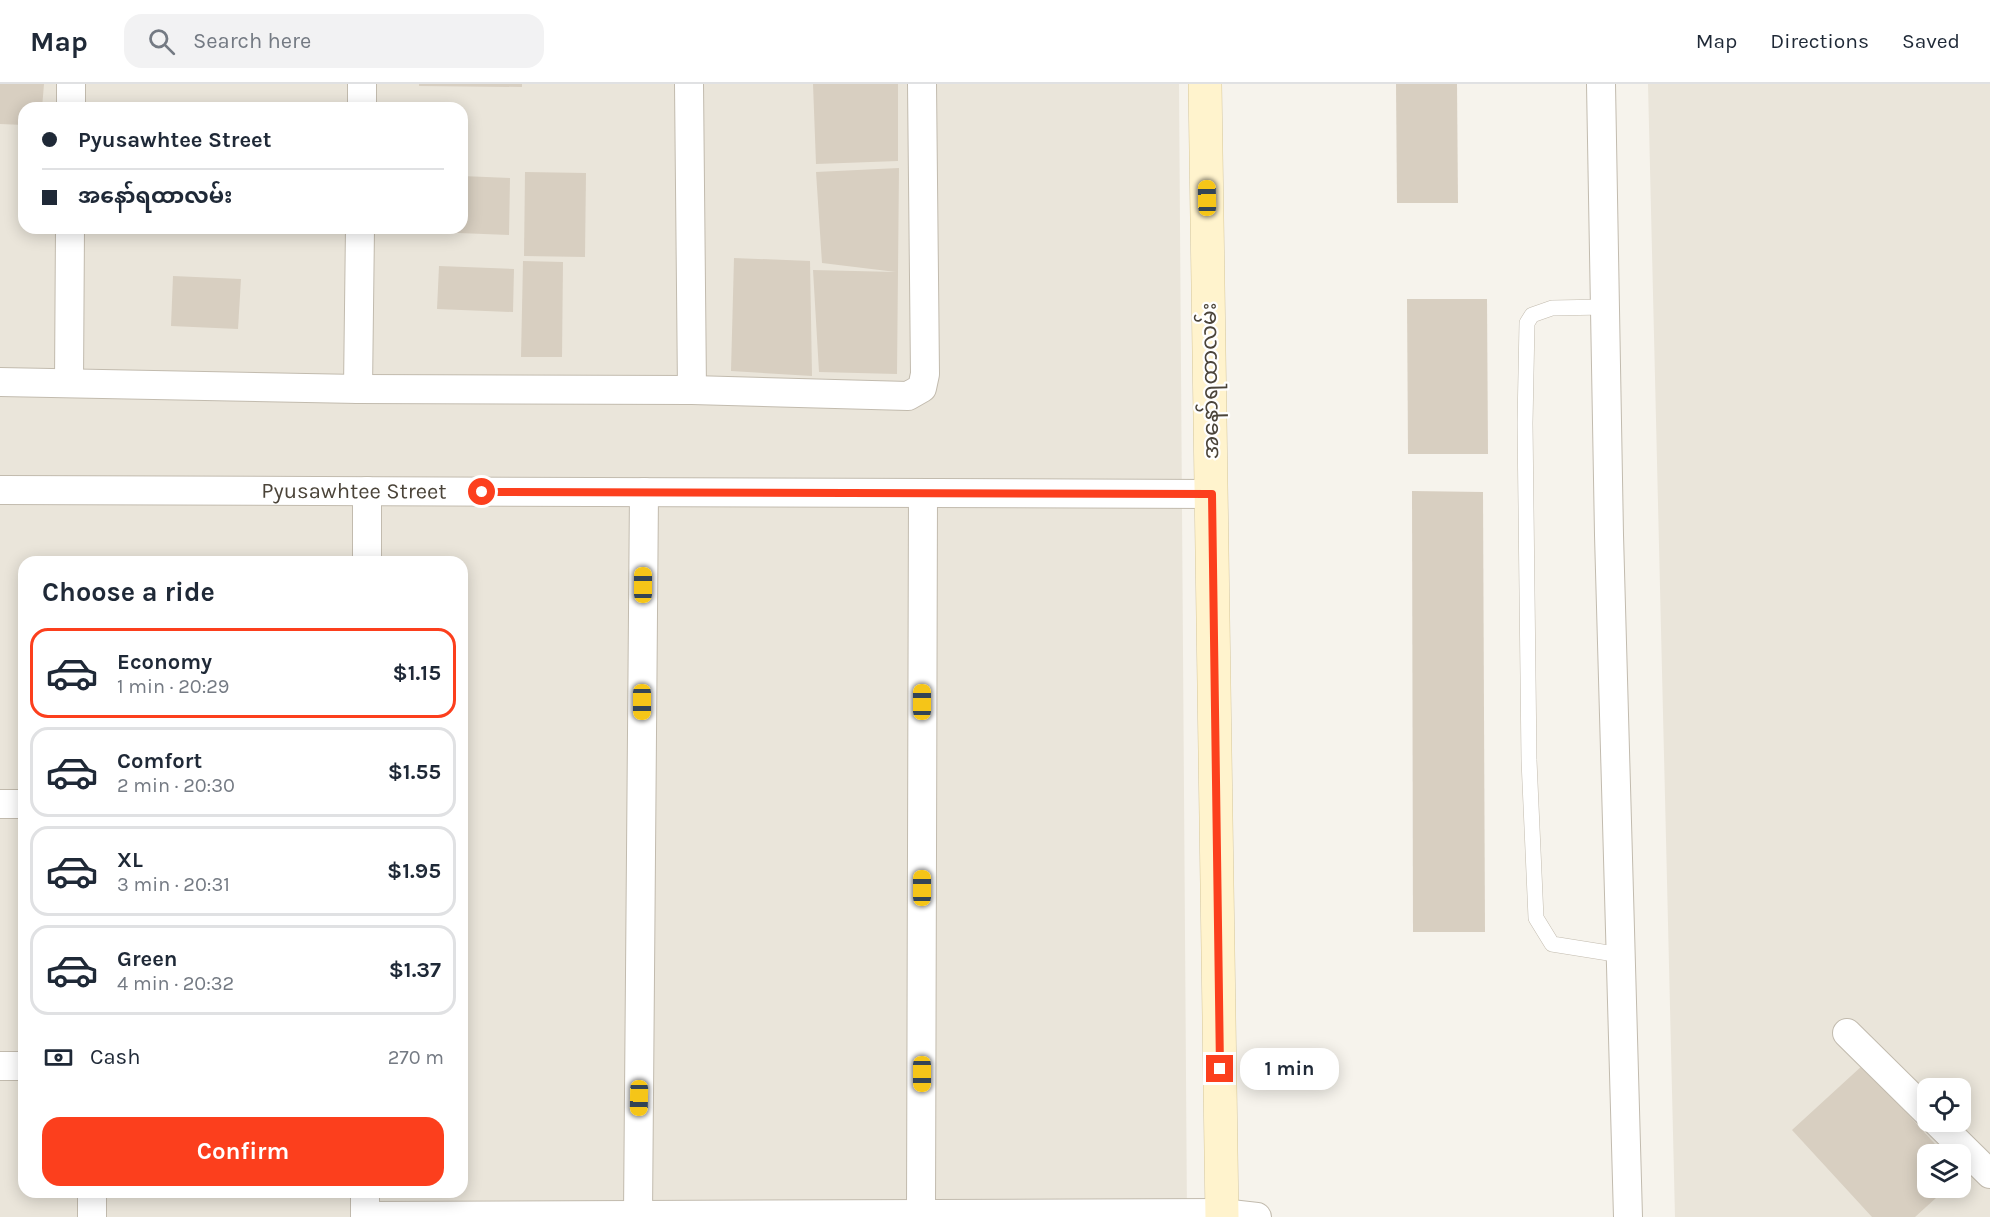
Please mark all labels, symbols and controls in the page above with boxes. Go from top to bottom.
search box [124,14,544,68]
text: Map [30,25,88,58]
icon: search [145,25,178,58]
text: Search here [193,28,311,54]
text: Map [1696,29,1737,53]
text: Directions [1770,29,1869,53]
text: Saved [1902,29,1960,53]
text: Pyusawhtee Street [78,127,271,153]
car [1198,180,1216,216]
text: အနော်ရထာလမ်း [78,183,232,209]
street label: အနော်ရထာလမ်း [1193,302,1228,460]
street label: Pyusawhtee Street [261,478,447,504]
route start [468,478,495,505]
car [634,567,652,603]
text: Choose a ride [42,576,215,608]
icon: car [45,646,99,700]
text: Economy [117,649,212,675]
text: $1.15 [393,660,441,686]
text: 1 min · 20:29 [117,675,229,698]
car [633,684,651,720]
car [913,684,931,720]
icon: car [45,745,99,799]
text: Comfort [117,748,202,774]
text: $1.55 [388,759,441,785]
text: 2 min · 20:30 [117,774,235,797]
icon: car [45,844,99,898]
text: XL [117,847,143,873]
text: $1.95 [387,858,441,884]
car [913,870,931,906]
text: 3 min · 20:31 [117,873,230,896]
icon: car [45,943,99,997]
text: Green [117,946,178,972]
text: $1.37 [389,957,441,983]
text: 4 min · 20:32 [117,972,234,995]
icon: cash [42,1041,75,1074]
text: Cash [90,1044,140,1070]
text: 270 m [388,1046,444,1069]
callout: 1 min [1241,1048,1340,1090]
route end [1206,1055,1233,1082]
car [913,1056,931,1092]
text: 1 min [1264,1057,1315,1080]
map controls [1917,1078,1971,1198]
button: locate [1917,1078,1971,1132]
car [630,1080,648,1116]
button: Confirm [42,1117,444,1186]
button: layers [1917,1144,1971,1198]

